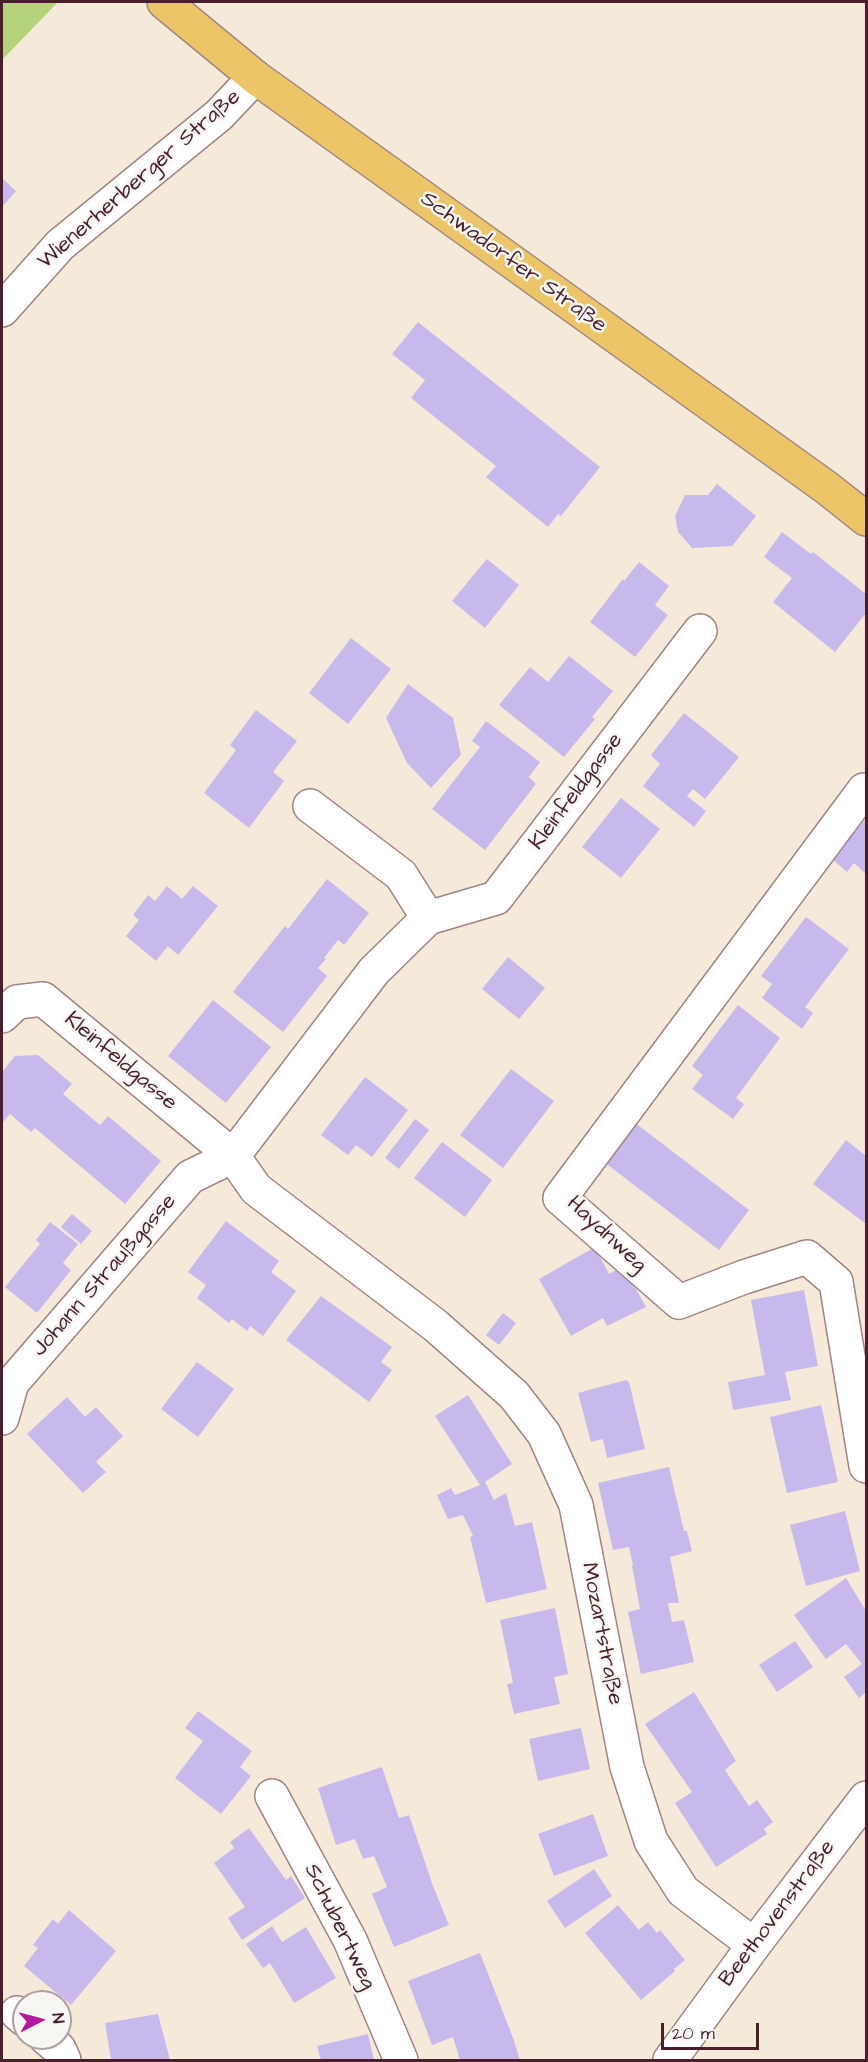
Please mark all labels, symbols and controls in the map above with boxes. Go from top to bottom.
street label: Wienerherberger Straße [33,85,247,275]
street label: Schwadorfer Straße [415,187,611,339]
street label: Kleinfeldgasse [525,728,629,856]
street label: Kleinfeldgasse [58,1007,182,1117]
street label: Johann Straußgasse [27,1189,183,1363]
street label: Haydnweg [560,1191,652,1279]
street label: Mozartstraße [574,1561,628,1707]
street label: Beethovenstraße [714,1835,842,1993]
street label: Schubertweg [297,1860,381,1994]
north arrow [12,1990,72,2050]
scale bar [664,2011,762,2049]
text: N [46,2012,69,2024]
text: 20 m [672,2021,715,2046]

